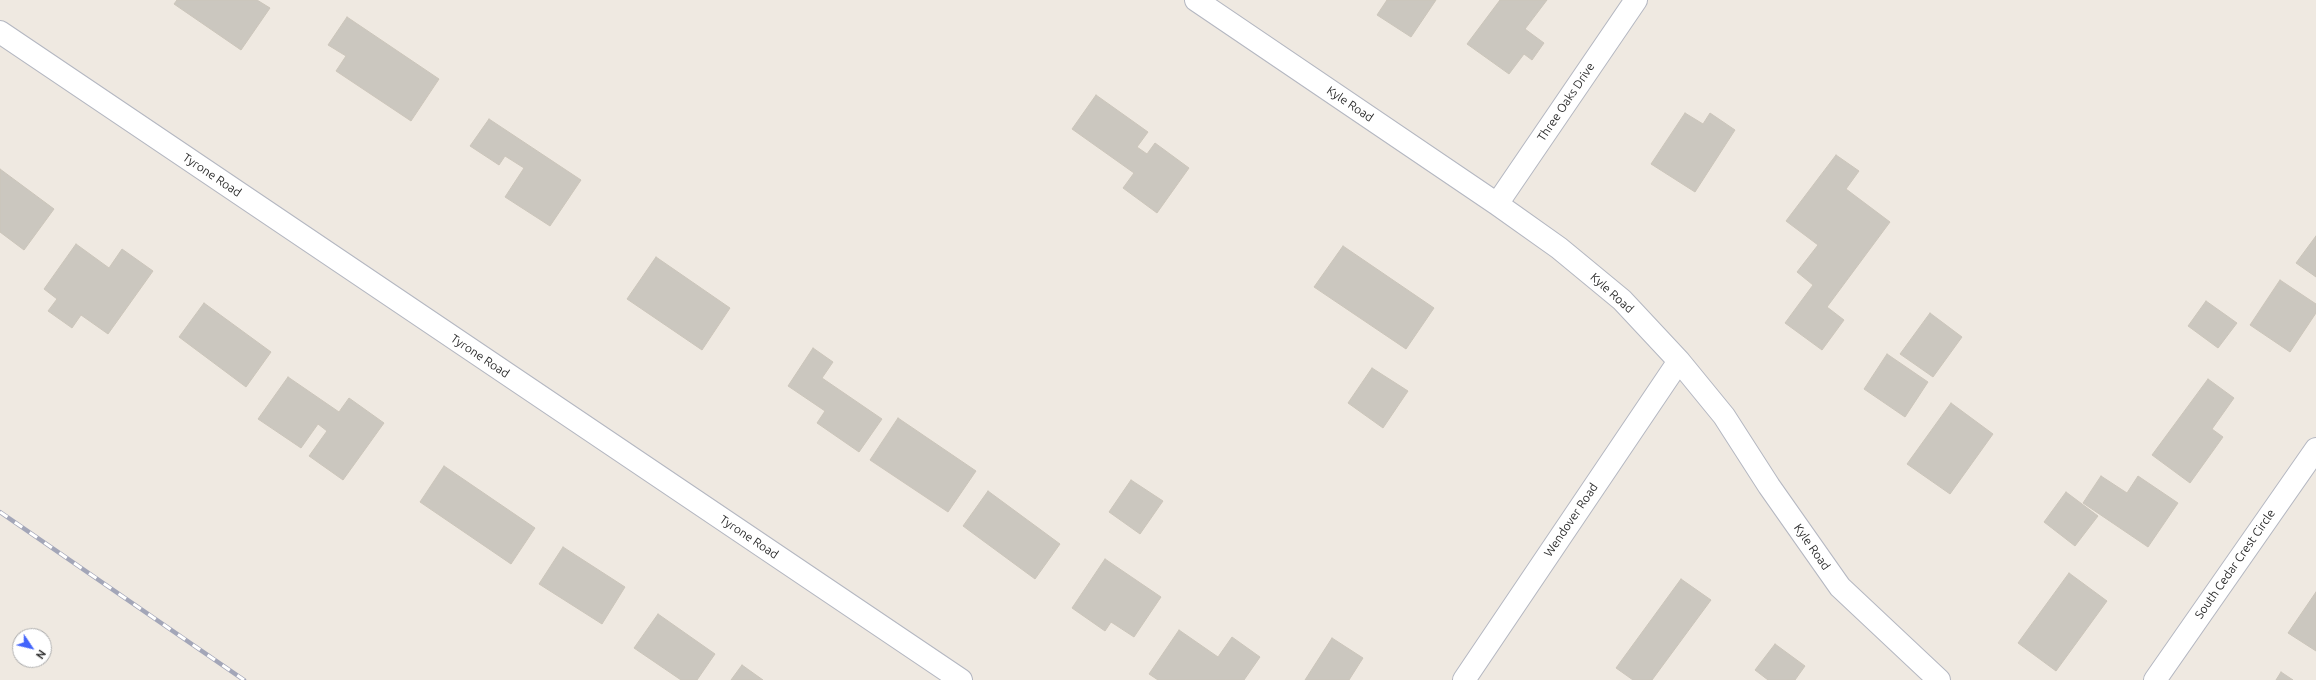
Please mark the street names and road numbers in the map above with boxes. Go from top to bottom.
street label: Three Oaks Drive [1534,60,1598,144]
street label: Kyle Road [1324,83,1376,125]
street label: Tyrone Road [180,150,244,200]
street label: Kyle Road [1587,270,1637,316]
street label: Tyrone Road [448,331,512,381]
street label: Wendover Road [1541,480,1601,560]
street label: South Cedar Crest Circle [2192,507,2278,621]
street label: Tyrone Road [717,512,781,562]
street label: Kyle Road [1791,521,1833,573]

